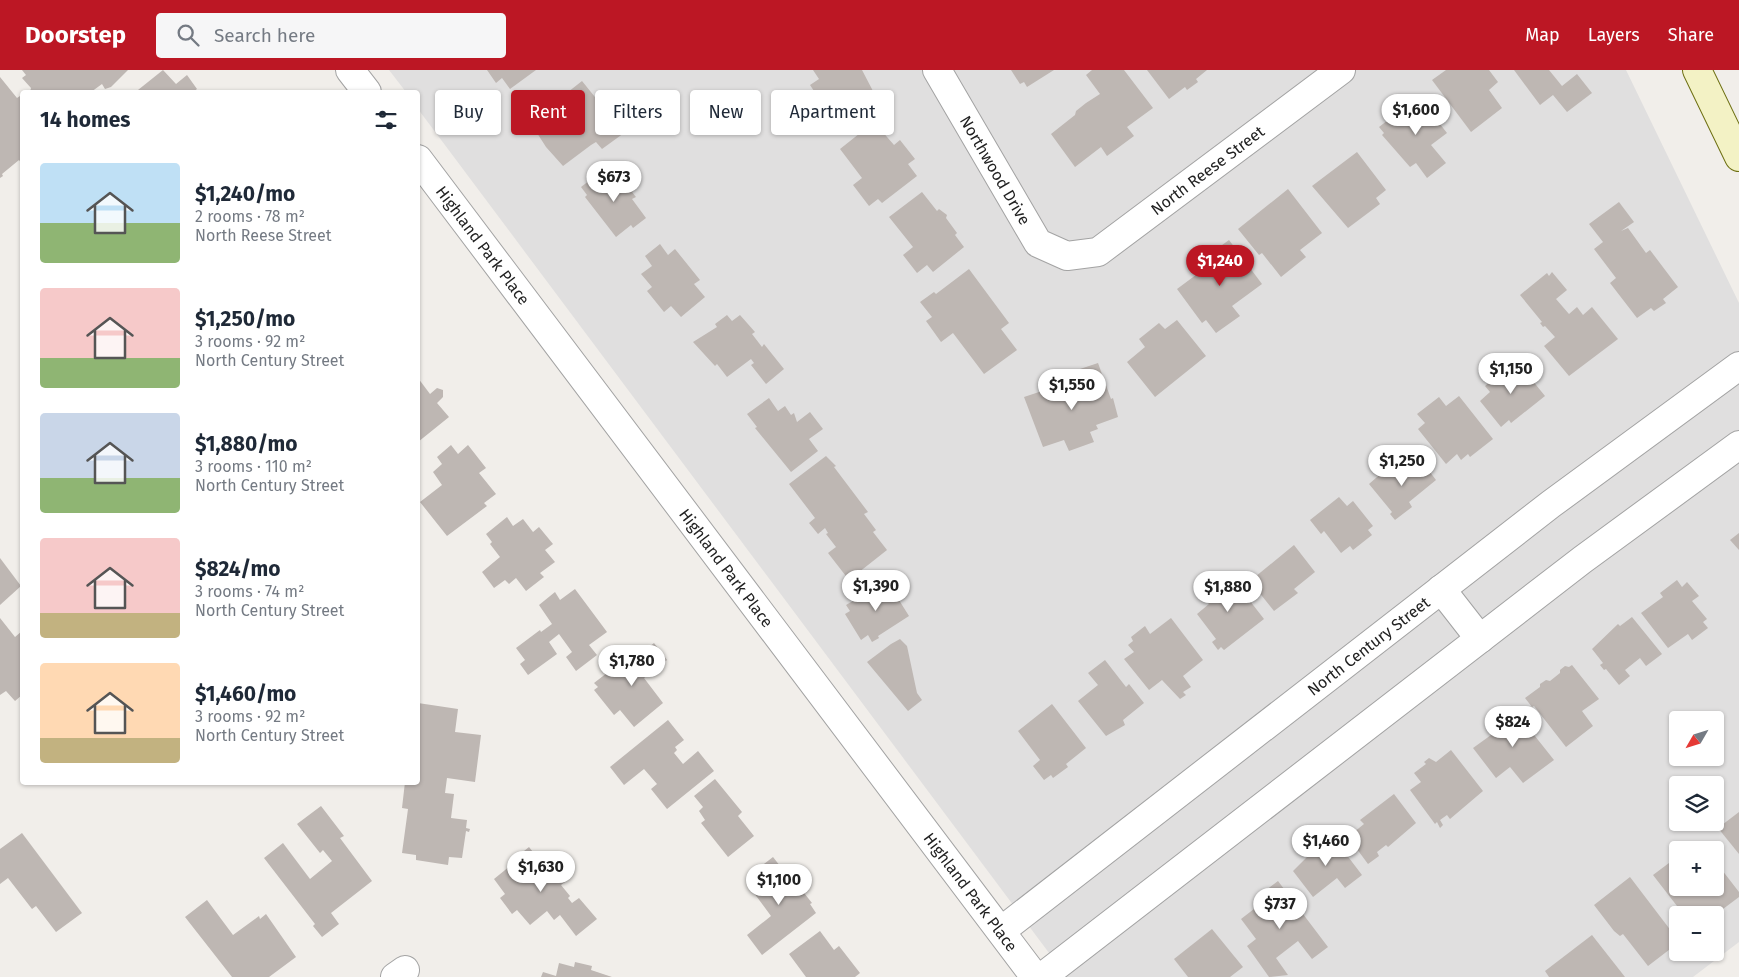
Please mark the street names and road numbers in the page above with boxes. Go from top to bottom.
street label: Northwood Drive [956,112,1034,228]
street label: North Reese Street [1147,122,1268,219]
street label: Highland Park Place [432,182,534,309]
street label: Highland Park Place [675,505,777,631]
street label: North Century Street [1304,593,1434,700]
street label: Highland Park Place [919,829,1021,955]

